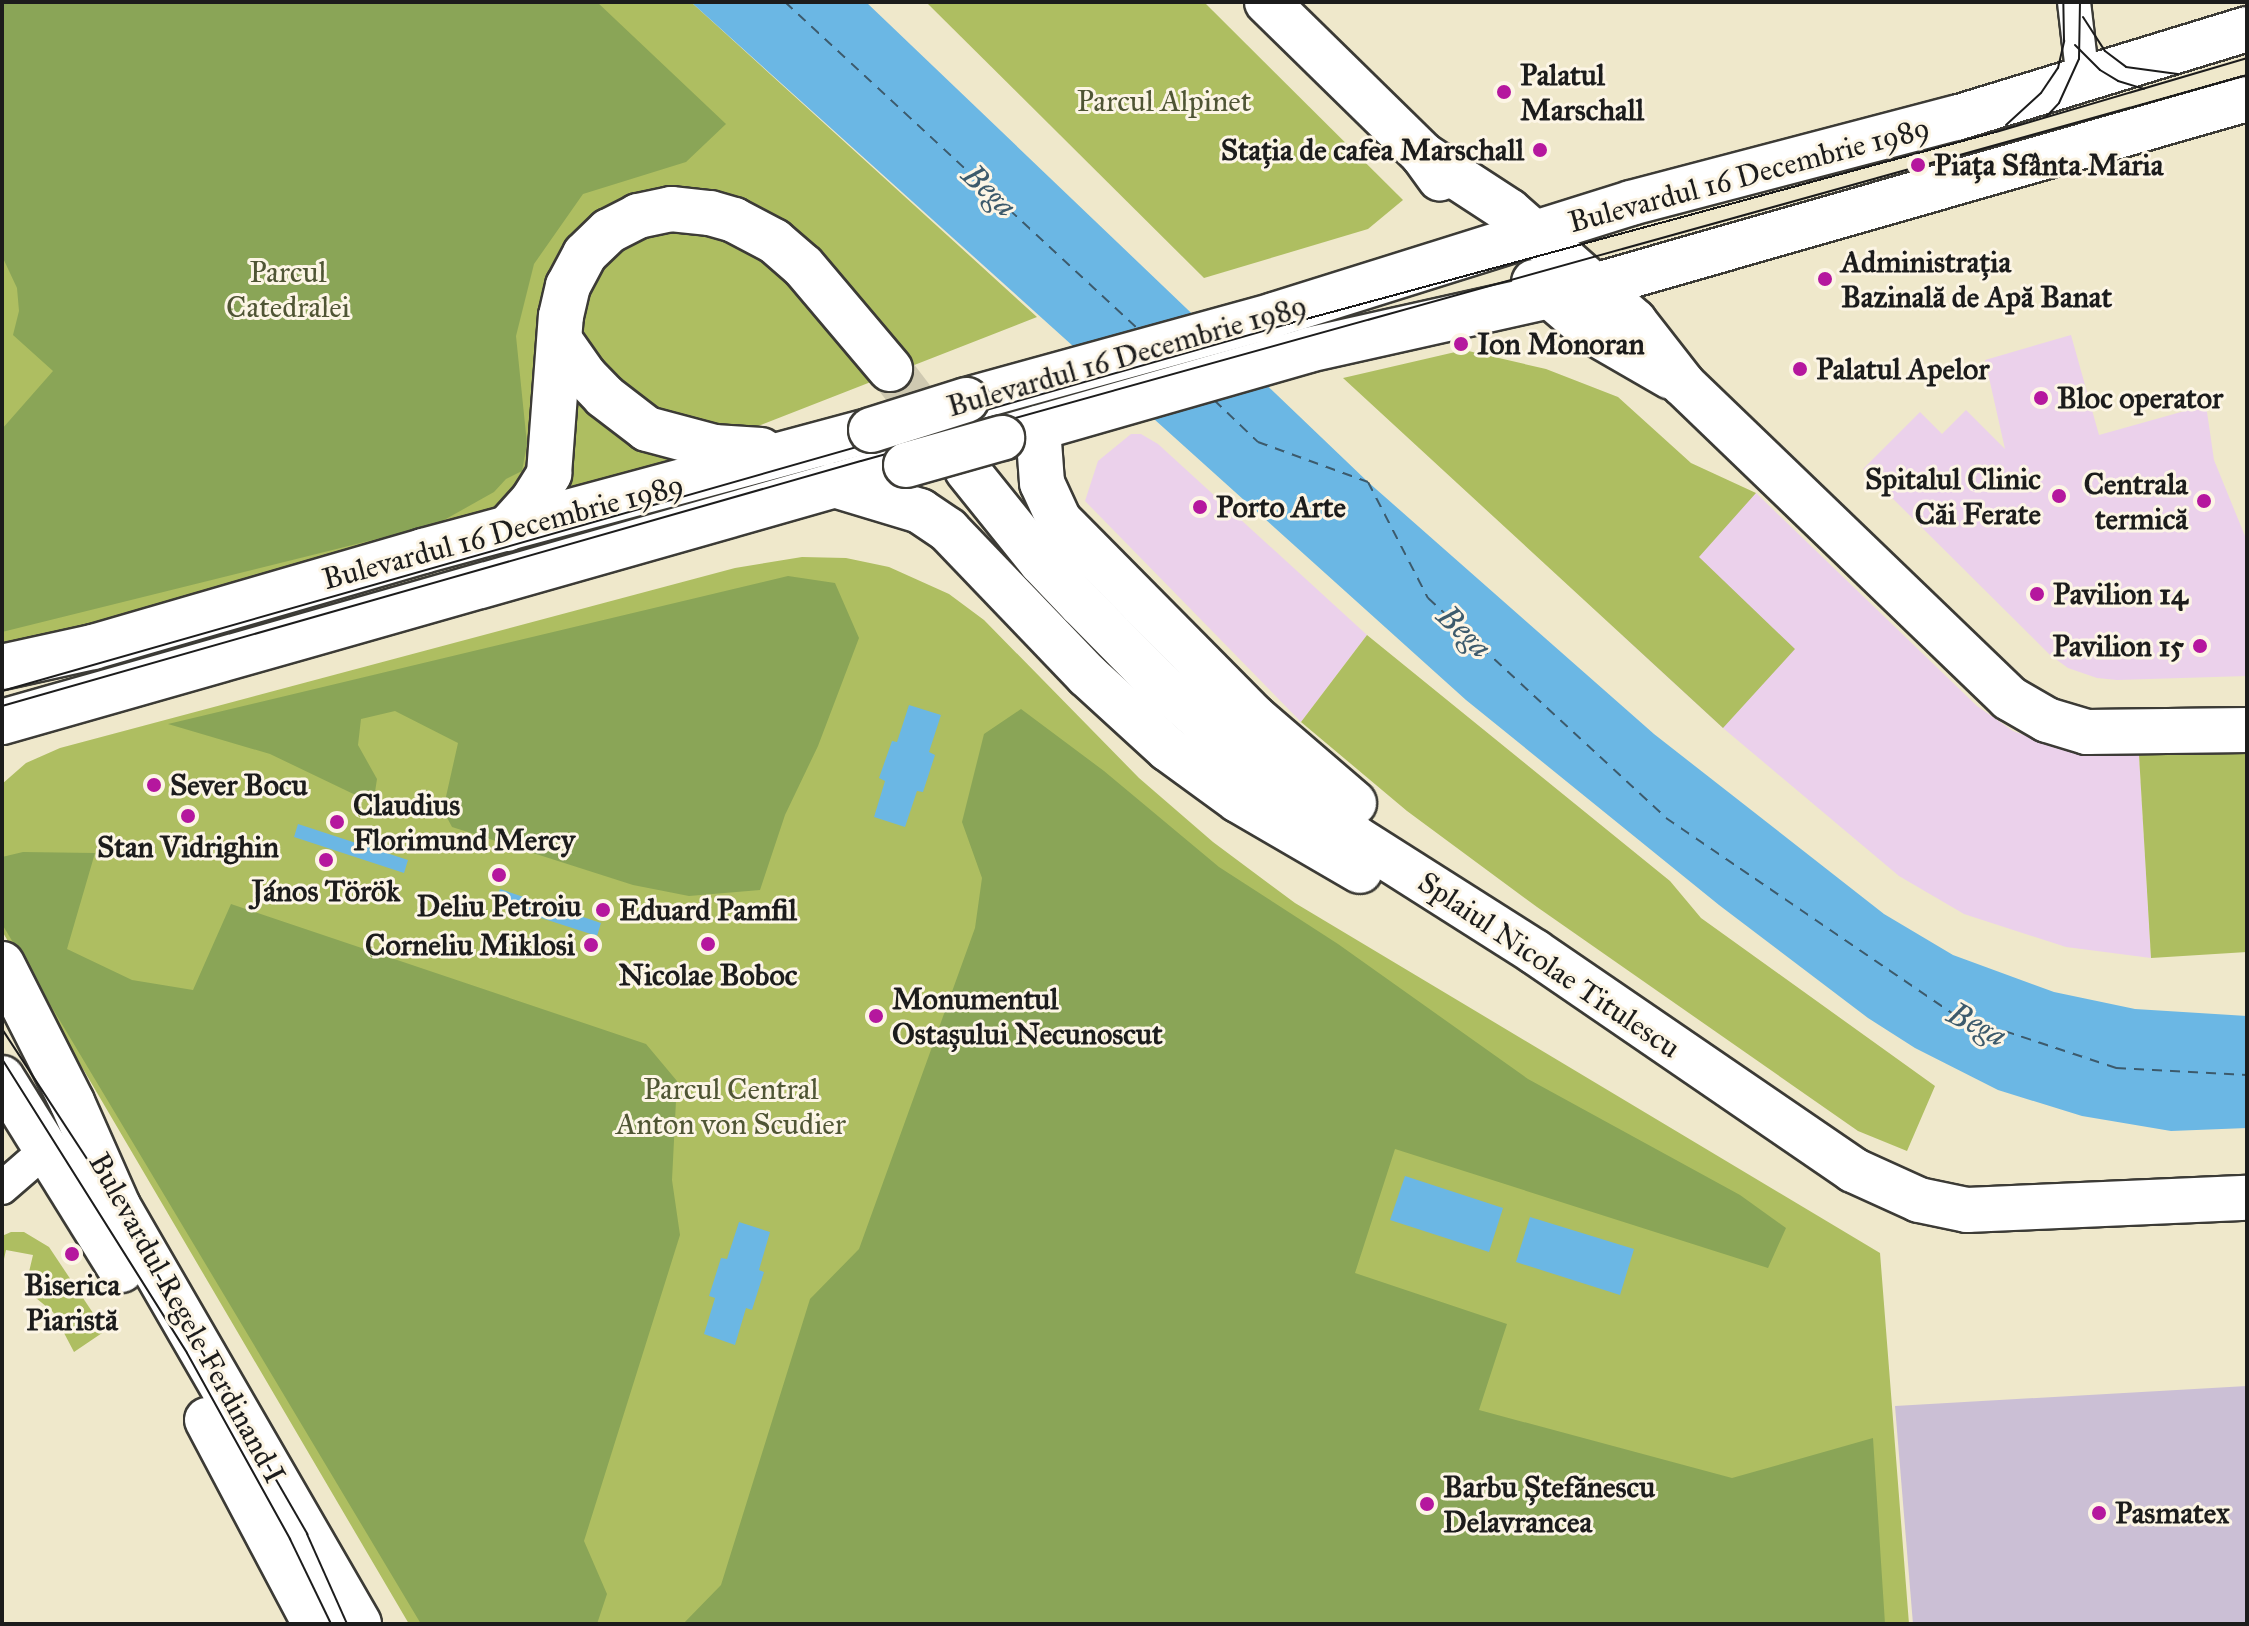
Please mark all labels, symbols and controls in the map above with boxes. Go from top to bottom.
place label: Palatul Marschall [1520,57,1644,128]
park label: Parcul Alpinet [1077,83,1251,119]
marker: Palatul Marschall [1495,83,1513,101]
street label: Bulevardul 16 Decembrie 1989 [1564,109,1934,241]
place label: Stația de cafea Marschall [1221,132,1524,168]
marker: Stația de cafea Marschall [1531,141,1549,159]
place label: Piața Sfânta Maria [1934,147,2163,183]
water label: Bega [954,156,1024,226]
marker: Piața Sfânta Maria [1909,156,1927,174]
place label: Administrația Bazinală de Apă Banat [1841,244,2112,314]
park label: Parcul Catedralei [226,254,350,324]
marker: Administrația Bazinală de Apă Banat [1816,270,1834,288]
street label: Bulevardul 16 Decembrie 1989 [943,287,1311,425]
place label: Ion Monoran [1477,326,1645,362]
marker: Ion Monoran [1452,335,1470,353]
place label: Palatul Apelor [1816,351,1989,387]
marker: Palatul Apelor [1791,360,1809,378]
place label: Bloc operator [2057,380,2223,416]
marker: Bloc operator [2032,389,2050,407]
place label: Spitalul Clinic Căi Ferate [1865,461,2041,532]
street label: Bulevardul 16 Decembrie 1989 [318,466,688,598]
place label: Centrala termică [2084,466,2188,536]
marker: Spitalul Clinic Căi Ferate [2048,485,2070,507]
place label: Porto Arte [1216,489,1346,525]
marker: Centrala termică [2195,492,2213,510]
marker: Porto Arte [1191,498,1209,516]
place label: Pavilion 14 [2053,576,2188,612]
marker: Pavilion 14 [2028,585,2046,603]
water label: Bega [1429,597,1499,667]
place label: Pavilion 15 [2052,628,2184,664]
marker: Pavilion 15 [2191,637,2209,655]
place label: Sever Bocu [170,767,308,803]
marker: Sever Bocu [145,776,163,794]
place label: Claudius Florimund Mercy [353,787,575,858]
marker: Stan Vidrighin [179,807,197,825]
marker: Claudius Florimund Mercy [328,813,346,831]
place label: Stan Vidrighin [97,829,279,865]
marker: János Török [317,851,335,869]
street label: Splaiul Nicolae Titulescu [1411,864,1687,1066]
marker: Deliu Petroiu [490,866,508,884]
place label: János Török [252,873,400,909]
place label: Deliu Petroiu [417,888,581,924]
place label: Eduard Pamfil [619,892,797,928]
marker: Eduard Pamfil [594,901,612,919]
place label: Corneliu Miklosi [365,927,575,963]
marker: Nicolae Boboc [699,935,717,953]
marker: Corneliu Miklosi [582,936,600,954]
place label: Nicolae Boboc [619,957,797,993]
place label: Monumentul Ostașului Necunoscut [892,981,1163,1052]
water label: Bega [1941,994,2013,1056]
marker: Monumentul Ostașului Necunoscut [867,1007,885,1025]
park label: Parcul Central Anton von Scudier [616,1071,846,1142]
street label: Bulevardul Regele Ferdinand I [81,1147,293,1489]
marker: Biserica Piaristă [63,1245,81,1263]
place label: Biserica Piaristă [24,1267,120,1338]
place label: Barbu Ștefănescu Delavrancea [1443,1469,1655,1540]
marker: Barbu Ștefănescu Delavrancea [1418,1495,1436,1513]
place label: Pasmatex [2115,1495,2229,1531]
marker: Pasmatex [2090,1504,2108,1522]

